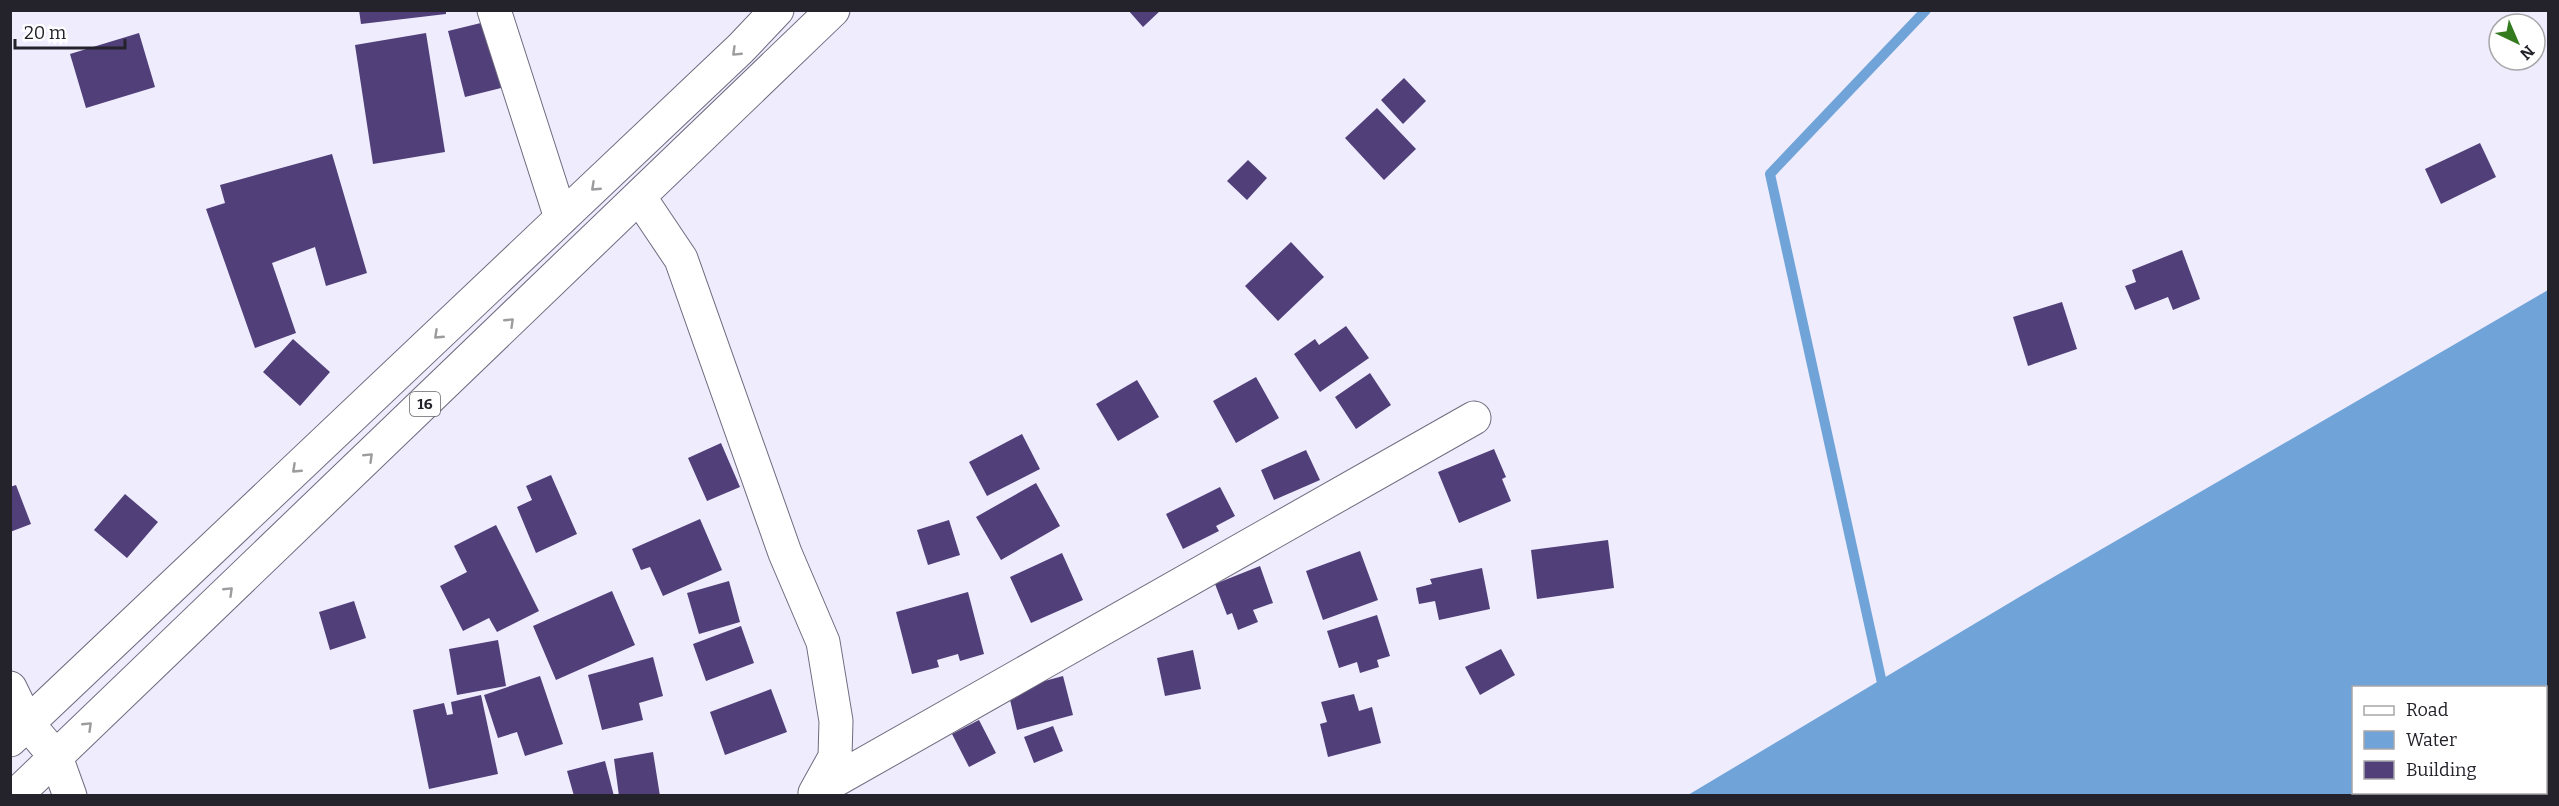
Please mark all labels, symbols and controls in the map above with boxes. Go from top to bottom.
scale bar [15,12,124,50]
north arrow [2487,12,2547,72]
text: 20 m [24,22,66,44]
text: N [2516,41,2538,64]
one-way arrow [733,45,744,56]
one-way arrow [591,179,602,190]
one-way arrow [503,318,514,329]
one-way arrow [434,328,444,339]
road number: 16 [410,392,440,416]
one-way arrow [362,453,373,464]
one-way arrow [292,462,303,473]
one-way arrow [221,588,232,599]
legend [2352,686,2547,794]
text: Road [2406,699,2449,721]
one-way arrow [81,722,91,733]
text: Water [2406,729,2457,751]
text: Building [2406,759,2477,781]

